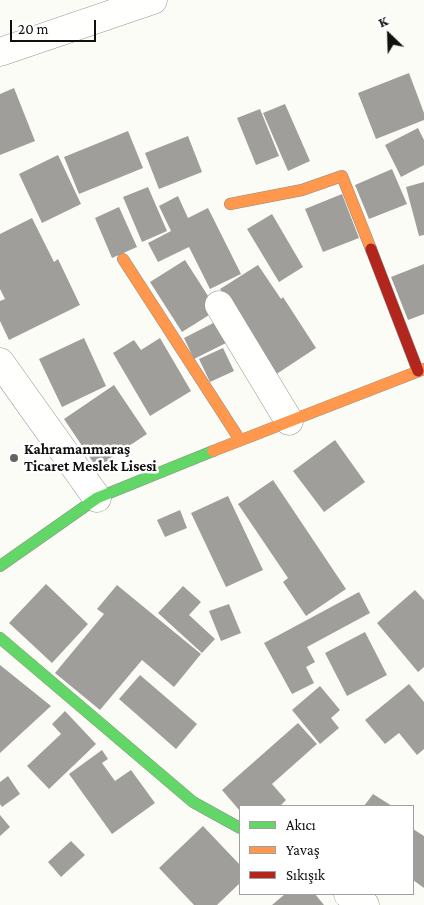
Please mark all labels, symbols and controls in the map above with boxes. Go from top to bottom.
scale bar [12,10,99,42]
north arrow [364,10,414,60]
text: K [376,12,390,30]
text: 20 m [18,21,49,37]
place label: Kahramanmaraş Ticaret Meslek Lisesi [24,440,157,475]
marker: Kahramanmaraş Ticaret Meslek Lisesi [8,452,20,464]
legend [239,805,414,895]
text: Akıcı [286,817,316,833]
text: Yavaş [286,842,320,858]
text: Sıkışık [286,867,325,883]

